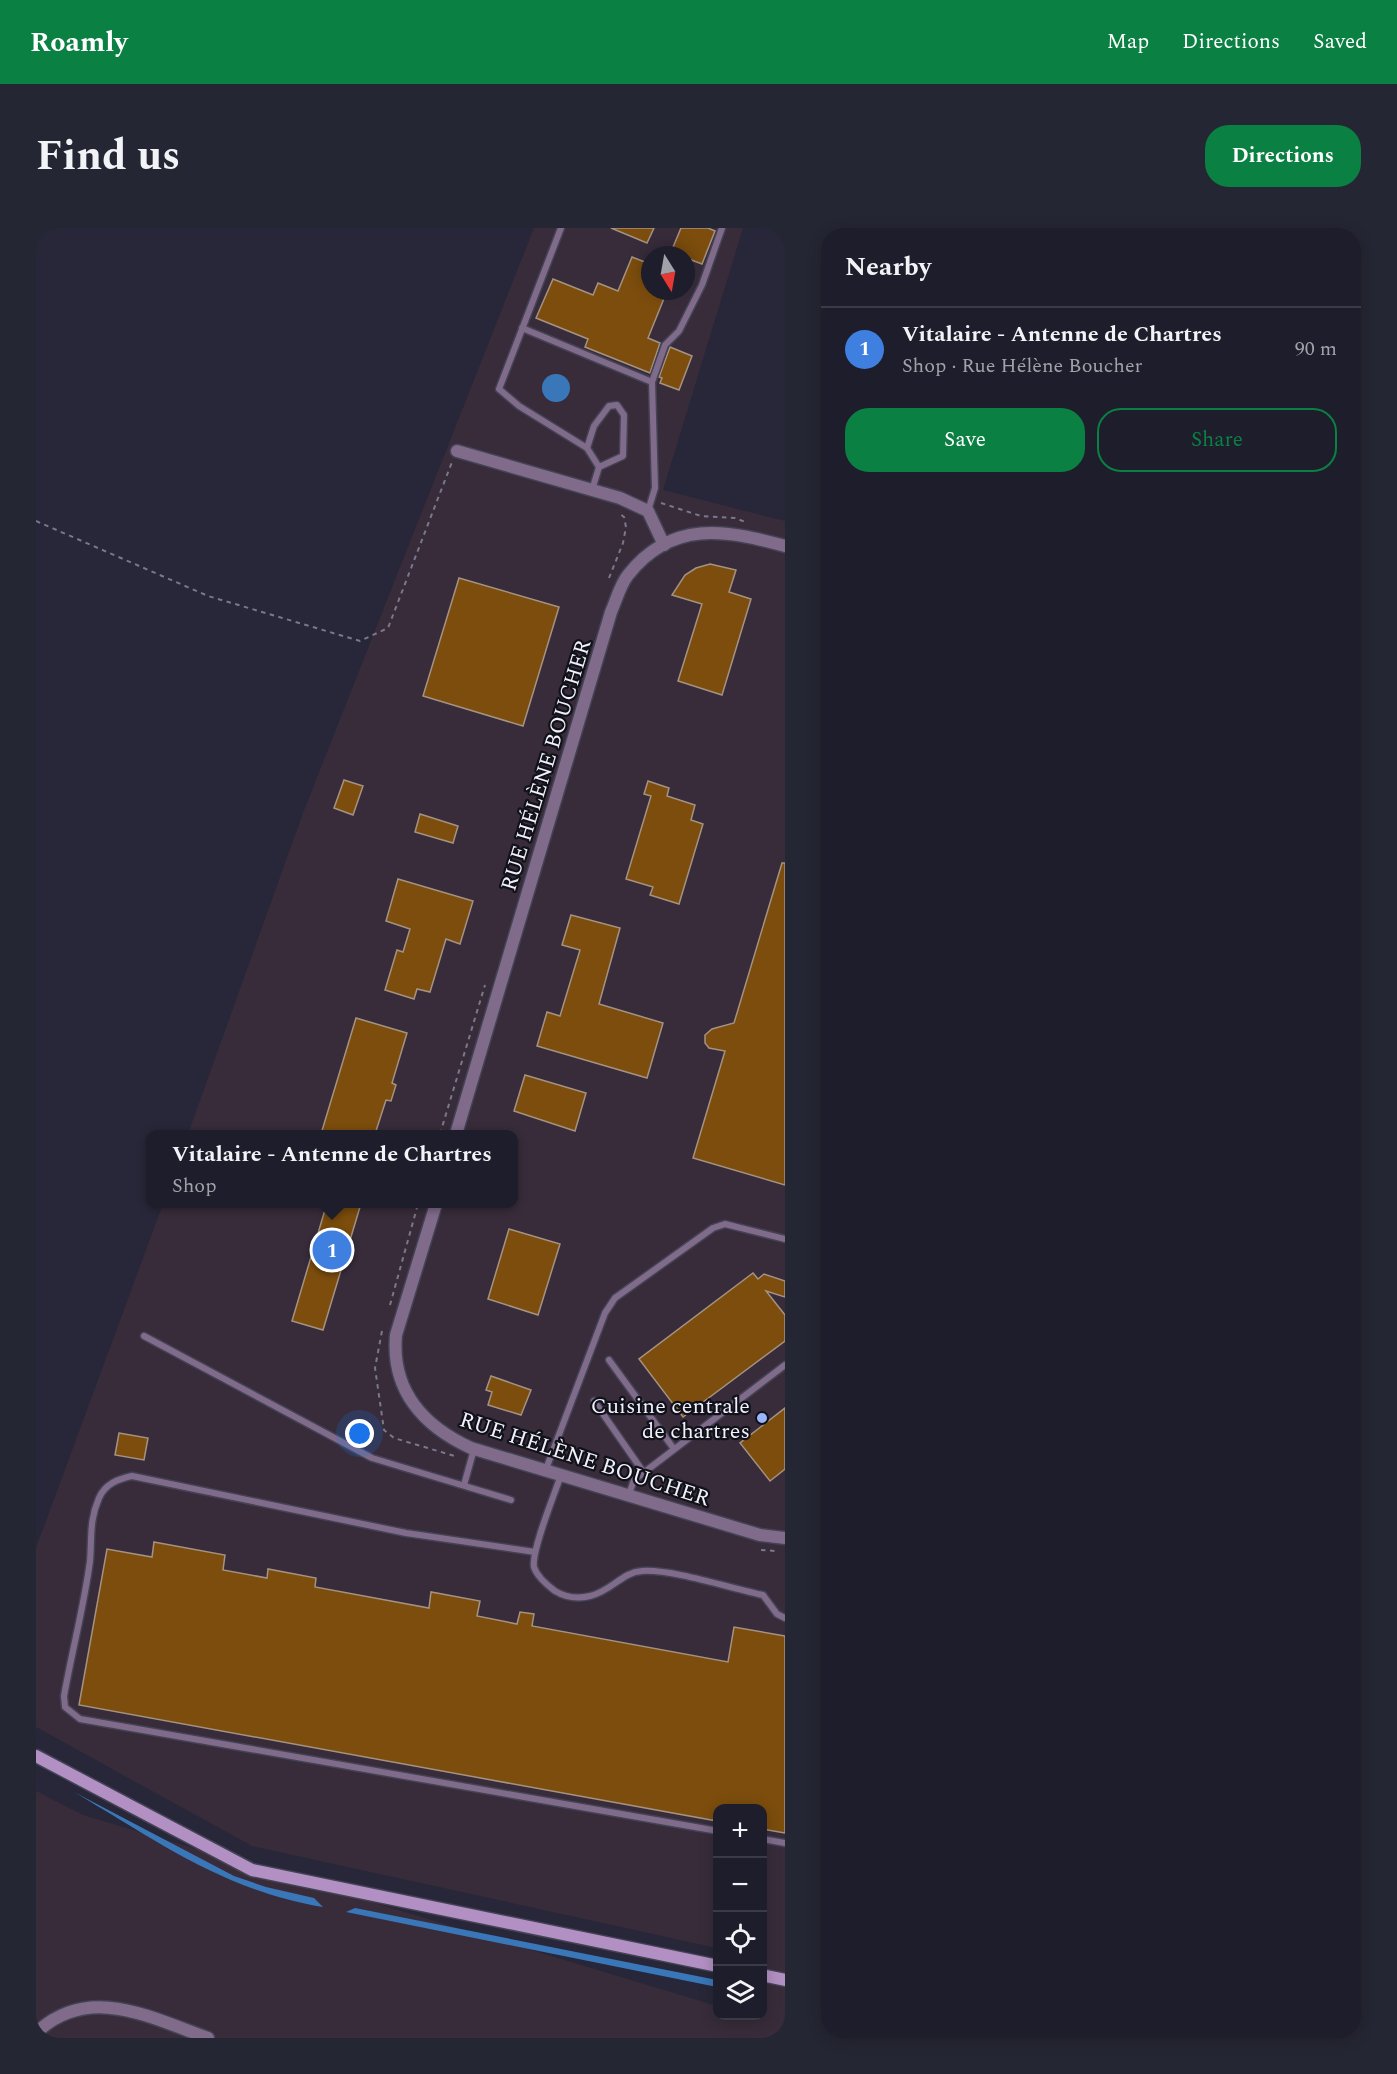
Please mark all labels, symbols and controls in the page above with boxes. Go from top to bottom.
text: Roamly [30,21,128,64]
text: Map [1107,26,1149,58]
text: Directions [1182,26,1280,58]
text: Saved [1313,26,1367,58]
text: Find us [36,125,180,188]
button: Directions [1205,125,1361,187]
north arrow [641,246,695,300]
text: Nearby [845,247,931,287]
text: Vitalaire - Antenne de Chartres [902,318,1222,351]
text: 1 [859,334,870,364]
text: 90 m [1295,334,1337,364]
text: Shop · Rue Hélène Boucher [902,351,1143,381]
button: Save [845,408,1085,472]
button: Share [1097,408,1337,472]
street label: RUE HÉLÈNE BOUCHER [492,635,601,895]
popup [146,1130,518,1208]
text: Vitalaire - Antenne de Chartres [172,1138,492,1171]
text: Shop [172,1171,217,1201]
pin: 1 [312,1228,352,1272]
place label: Cuisine centrale de chartres [591,1390,750,1448]
street label: RUE HÉLÈNE BOUCHER [455,1403,714,1516]
marker: Cuisine centrale de chartres [755,1411,769,1425]
your location [345,1419,374,1448]
map controls [713,1804,767,2020]
button: + [713,1804,767,1858]
button: − [713,1858,767,1912]
button: locate [713,1912,767,1966]
button: layers [713,1966,767,2020]

